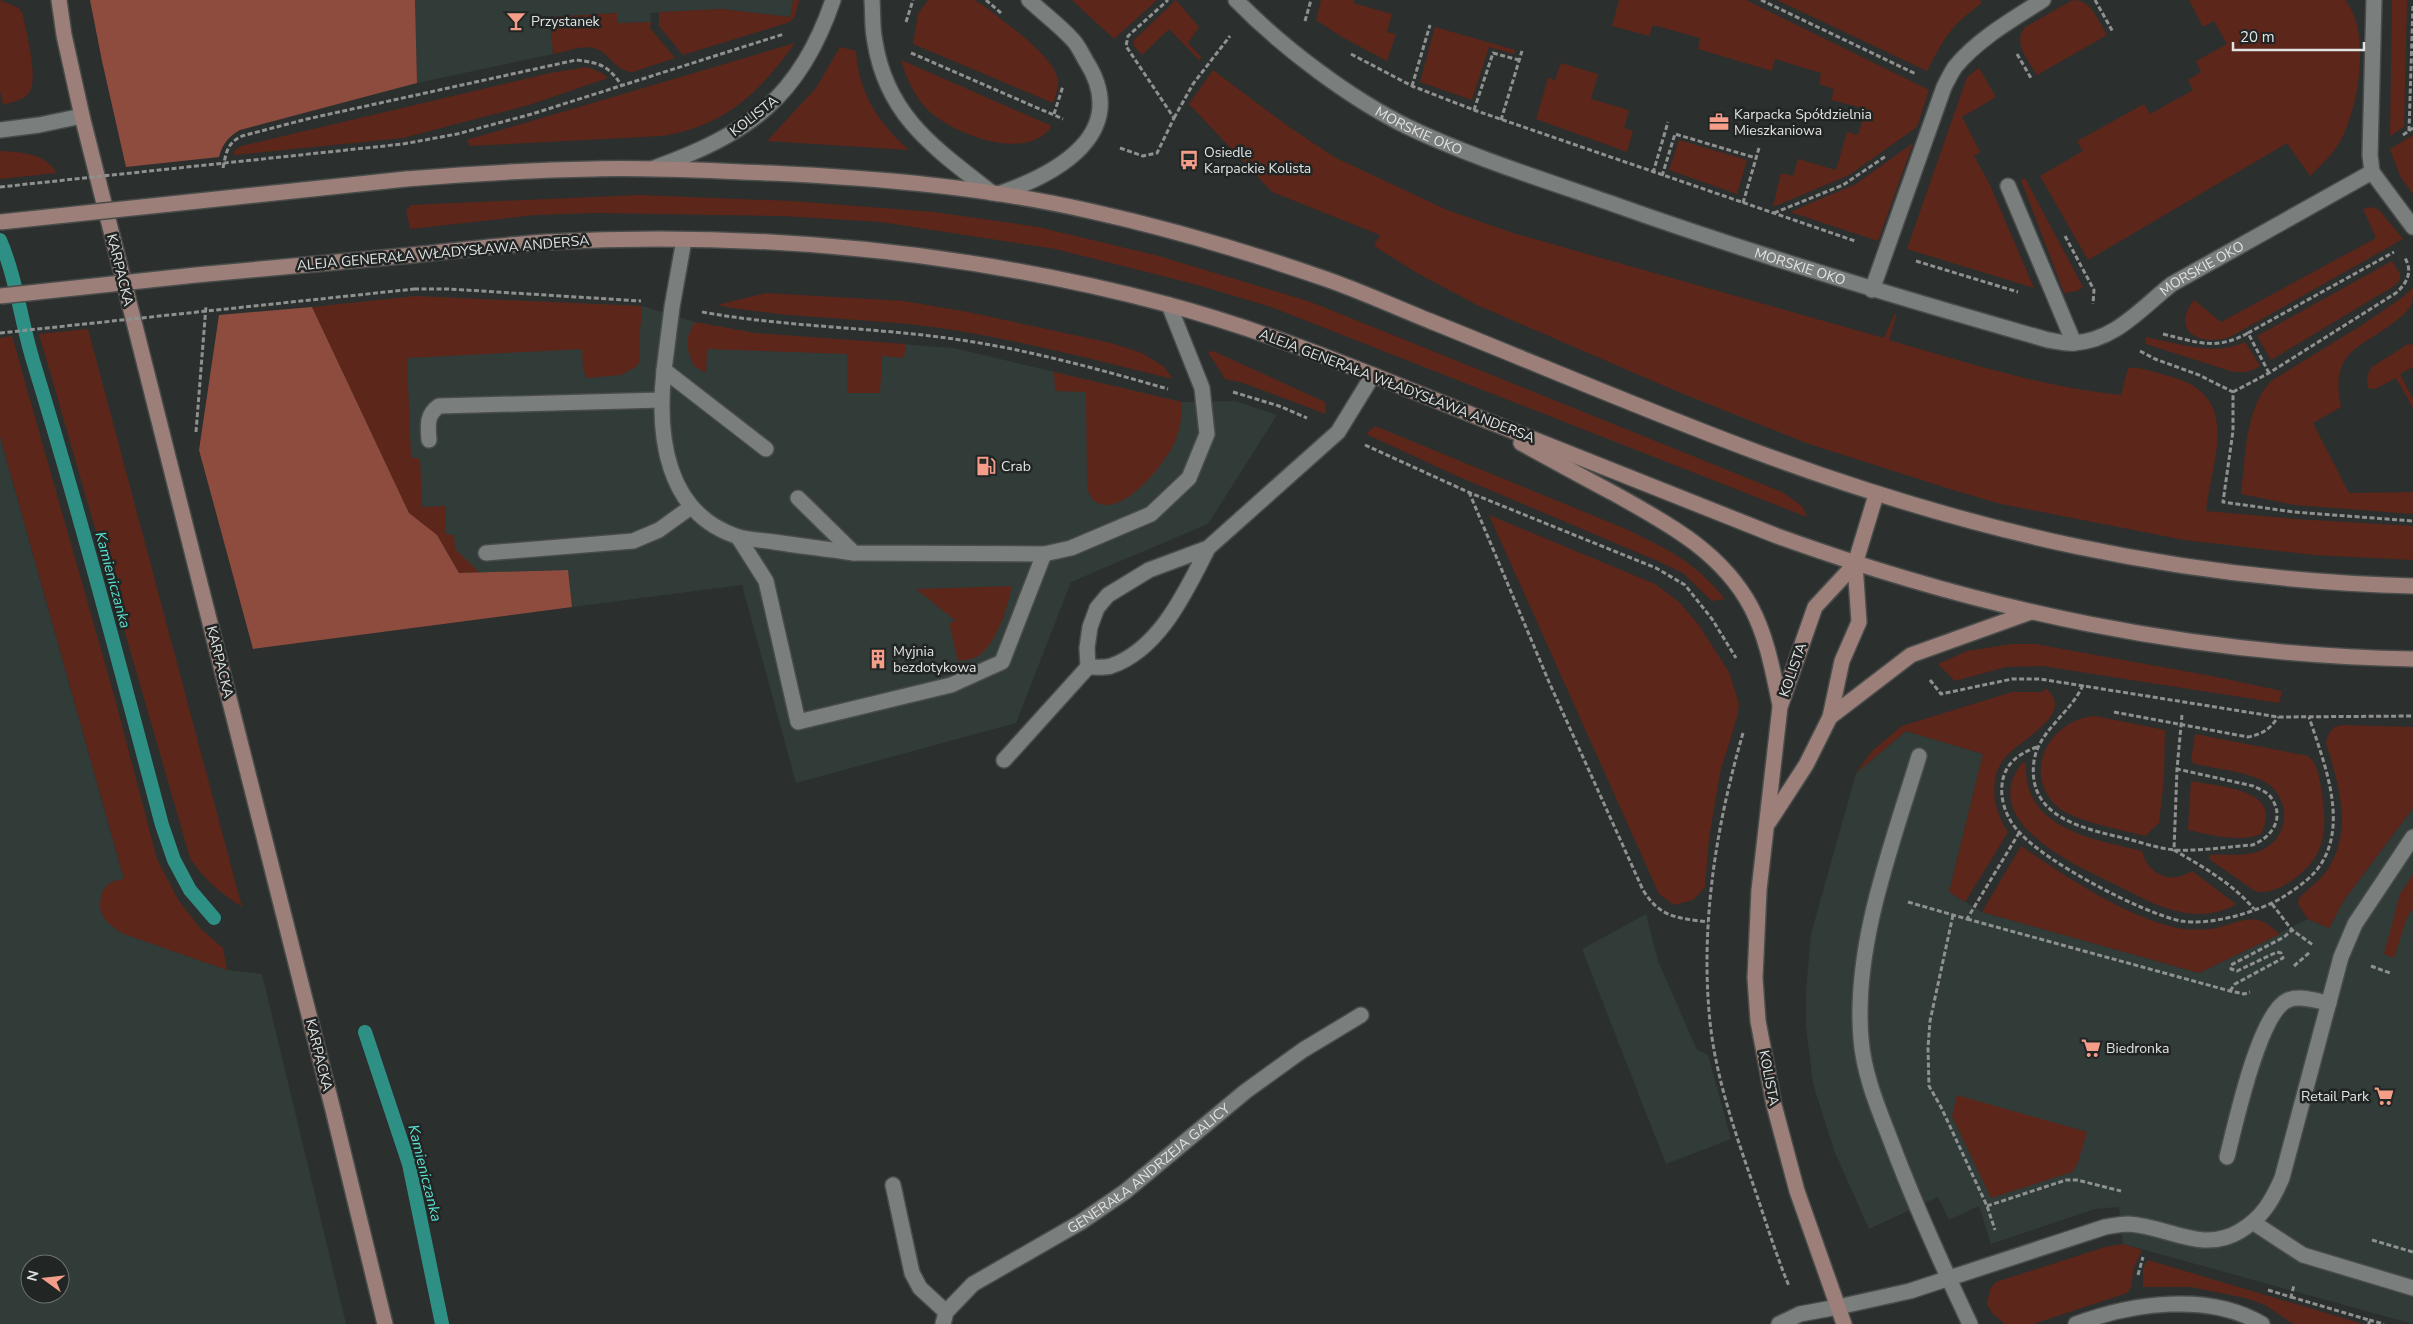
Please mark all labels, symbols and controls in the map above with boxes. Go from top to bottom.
bar icon: Przystanek [505,10,527,32]
place label: Przystanek [531,12,601,31]
scale bar [2233,20,2364,52]
text: 20 m [2240,27,2275,47]
street label: KOLISTA [726,91,782,141]
street label: MORSKIE OKO [1372,102,1465,159]
place label: Karpacka Spółdzielnia Mieszkaniowa [1734,105,1872,140]
office icon: Karpacka Spółdzielnia Mieszkaniowa [1708,111,1730,133]
place label: Osiedle Karpackie Kolista [1204,143,1311,178]
bus stop icon: Osiedle Karpackie Kolista [1178,149,1200,171]
street label: ALEJA GENERAŁA WŁADYSŁAWA ANDERSA [296,231,590,275]
street label: KARPACKA [102,232,138,308]
street label: MORSKIE OKO [2155,236,2247,300]
street label: MORSKIE OKO [1752,243,1848,289]
street label: ALEJA GENERAŁA WŁADYSŁAWA ANDERSA [1257,325,1537,447]
fuel station icon: Crab [975,455,997,477]
place label: Crab [1001,457,1031,476]
water label: Kamieniczanka [90,529,136,631]
street label: KARPACKA [202,624,238,700]
street label: KOLISTA [1775,640,1811,700]
place label: Myjnia bezdotykowa [893,642,977,677]
building icon: Myjnia bezdotykowa [867,648,889,670]
street label: KARPACKA [301,1017,337,1093]
supermarket icon: Biedronka [2080,1037,2102,1059]
place label: Biedronka [2106,1039,2169,1058]
street label: KOLISTA [1754,1049,1784,1107]
supermarket icon: Retail Park [2373,1085,2395,1107]
place label: Retail Park [2301,1087,2370,1106]
street label: GENERAŁA ANDRZEJA GALICY [1064,1098,1234,1238]
water label: Kamieniczanka [403,1122,447,1224]
north arrow [20,1254,70,1304]
text: N [22,1268,43,1283]

